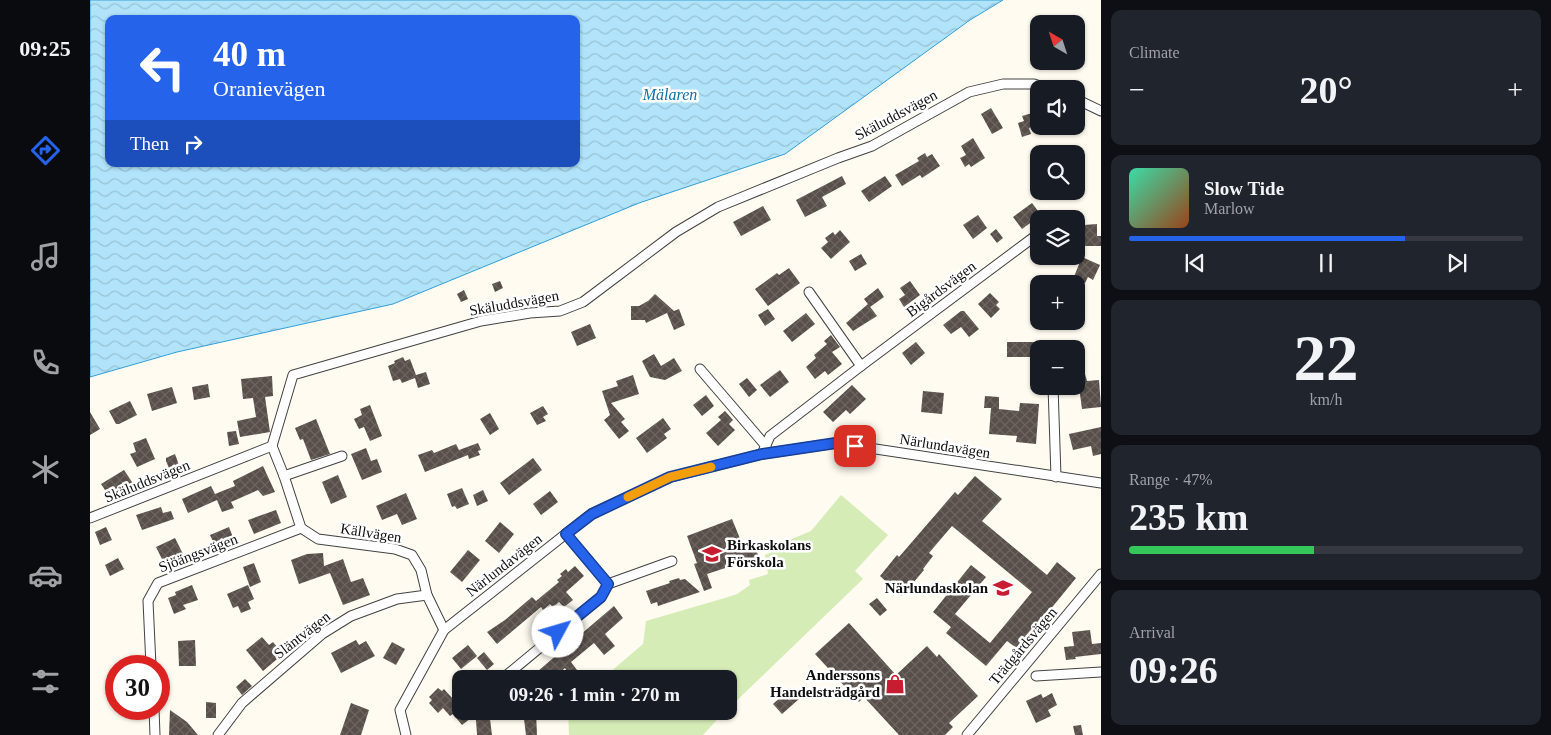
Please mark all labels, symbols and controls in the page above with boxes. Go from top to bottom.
north arrow [1030,15,1085,70]
map controls [1030,15,1085,395]
icon: left [130,35,195,100]
text: 40 m [213,35,286,74]
text: 09:25 [19,36,71,61]
text: Climate [1129,44,1180,61]
text: 20° [1299,69,1353,111]
text: − [1129,74,1145,105]
text: + [1507,74,1523,105]
text: Oranievägen [213,76,325,101]
button: sound [1030,80,1085,135]
water label: Mälaren [642,86,697,103]
street label: Skäluddsvägen [852,86,940,143]
icon: right [179,130,207,158]
icon: directions [28,133,63,168]
text: Then [130,133,169,154]
button: search [1030,145,1085,200]
text: Slow Tide [1204,178,1284,199]
text: Marlow [1204,200,1255,217]
button: layers [1030,210,1085,265]
icon: music [28,239,63,274]
icon: previous [1181,249,1209,277]
icon: pause [1312,249,1340,277]
icon: next [1443,249,1471,277]
street label: Bigårdsvägen [903,257,979,320]
button: + [1030,275,1085,330]
street label: Skäluddsvägen [468,287,561,319]
text: 22 [1294,322,1359,394]
button: − [1030,340,1085,395]
icon: phone [28,345,63,380]
text: km/h [1310,391,1342,408]
pin [834,425,876,467]
street label: Närlundavägen [898,431,992,461]
icon: arrive [841,432,869,460]
icon: climate [28,452,63,487]
street label: Skäluddsvägen [102,456,193,505]
text: Range · 47% [1129,471,1213,488]
text: 235 km [1129,496,1248,538]
street label: Källvägen [339,520,403,546]
street label: Sjöängsvägen [156,530,240,575]
street label: Närlundavägen [463,530,545,600]
place label: Birkaskolans Förskola [727,537,811,570]
school or university icon: Birkaskolans Förskola [701,543,723,565]
icon: car [28,558,63,593]
school or university icon: Närlundaskolan [992,577,1014,599]
place label: Närlundaskolan [885,580,989,596]
street label: Trädgårdsvägen [986,604,1060,688]
position arrow [531,605,583,657]
street label: Släntvägen [271,608,334,662]
text: Arrival [1129,624,1175,641]
text: 09:26 [1129,649,1218,691]
speed limit sign: 30 [105,655,170,720]
icon: filters [28,664,63,699]
place label: Anderssons Handelsträdgård [770,667,881,700]
shop icon: Anderssons Handelsträdgård [884,673,906,695]
text: 09:26 · 1 min · 270 m [509,684,680,705]

